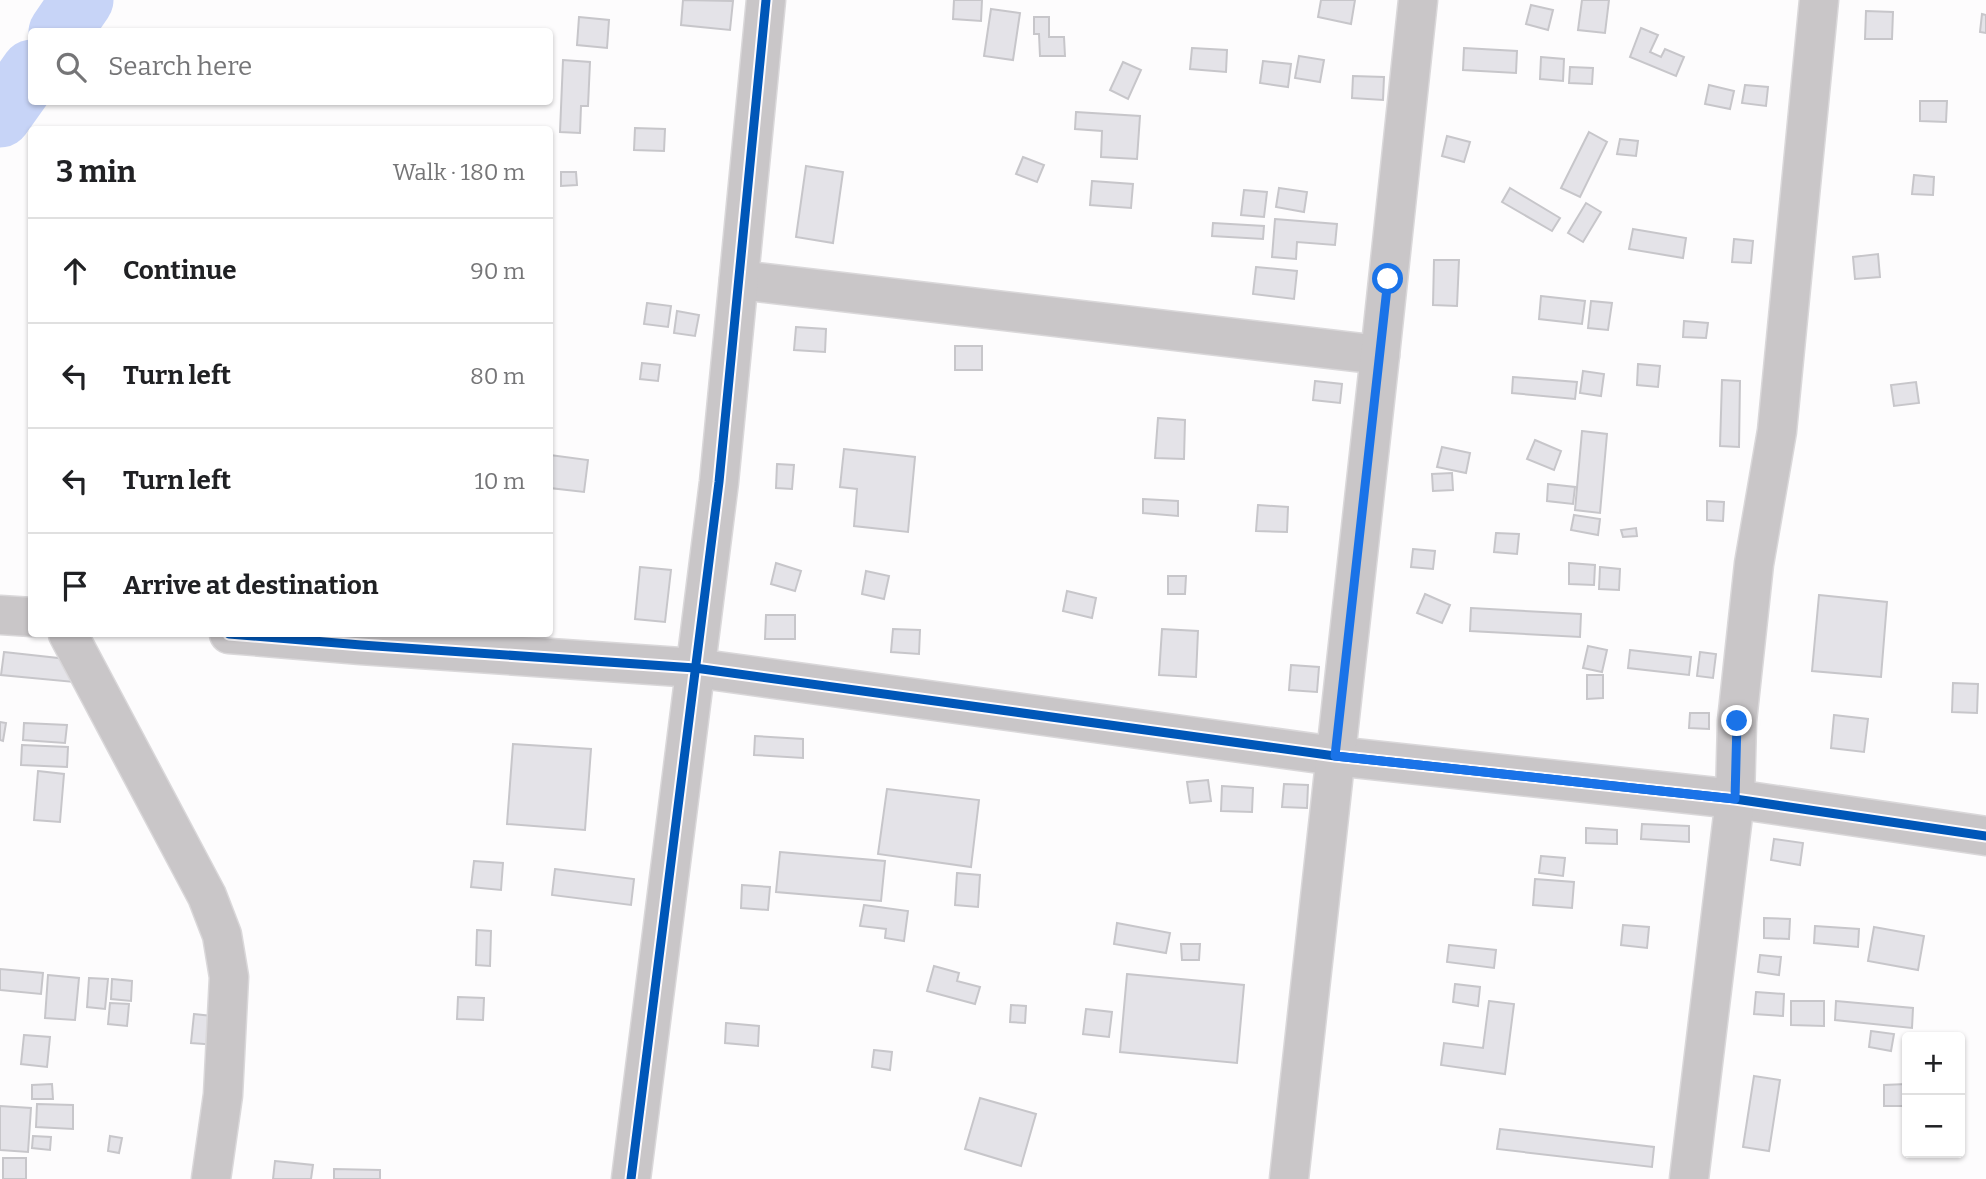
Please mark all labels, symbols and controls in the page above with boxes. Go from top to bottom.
search box [28,28,553,105]
icon: search [52,48,90,86]
text: Search here [108,51,252,82]
text: 3 min [56,154,136,190]
text: Walk · 180 m [393,158,525,186]
icon: ahead [56,252,94,290]
text: Continue [123,255,237,286]
text: 90 m [470,257,525,285]
route start [1372,263,1403,294]
icon: left [56,357,94,395]
text: Turn left [123,360,231,391]
text: 80 m [470,362,525,390]
icon: left [56,462,94,500]
text: Turn left [123,465,231,496]
text: 10 m [474,467,525,495]
icon: arrive [56,567,94,605]
text: Arrive at destination [123,570,378,601]
route end [1721,705,1752,736]
map controls [1902,1032,1965,1158]
button: + [1902,1032,1965,1095]
button: − [1902,1095,1965,1158]

